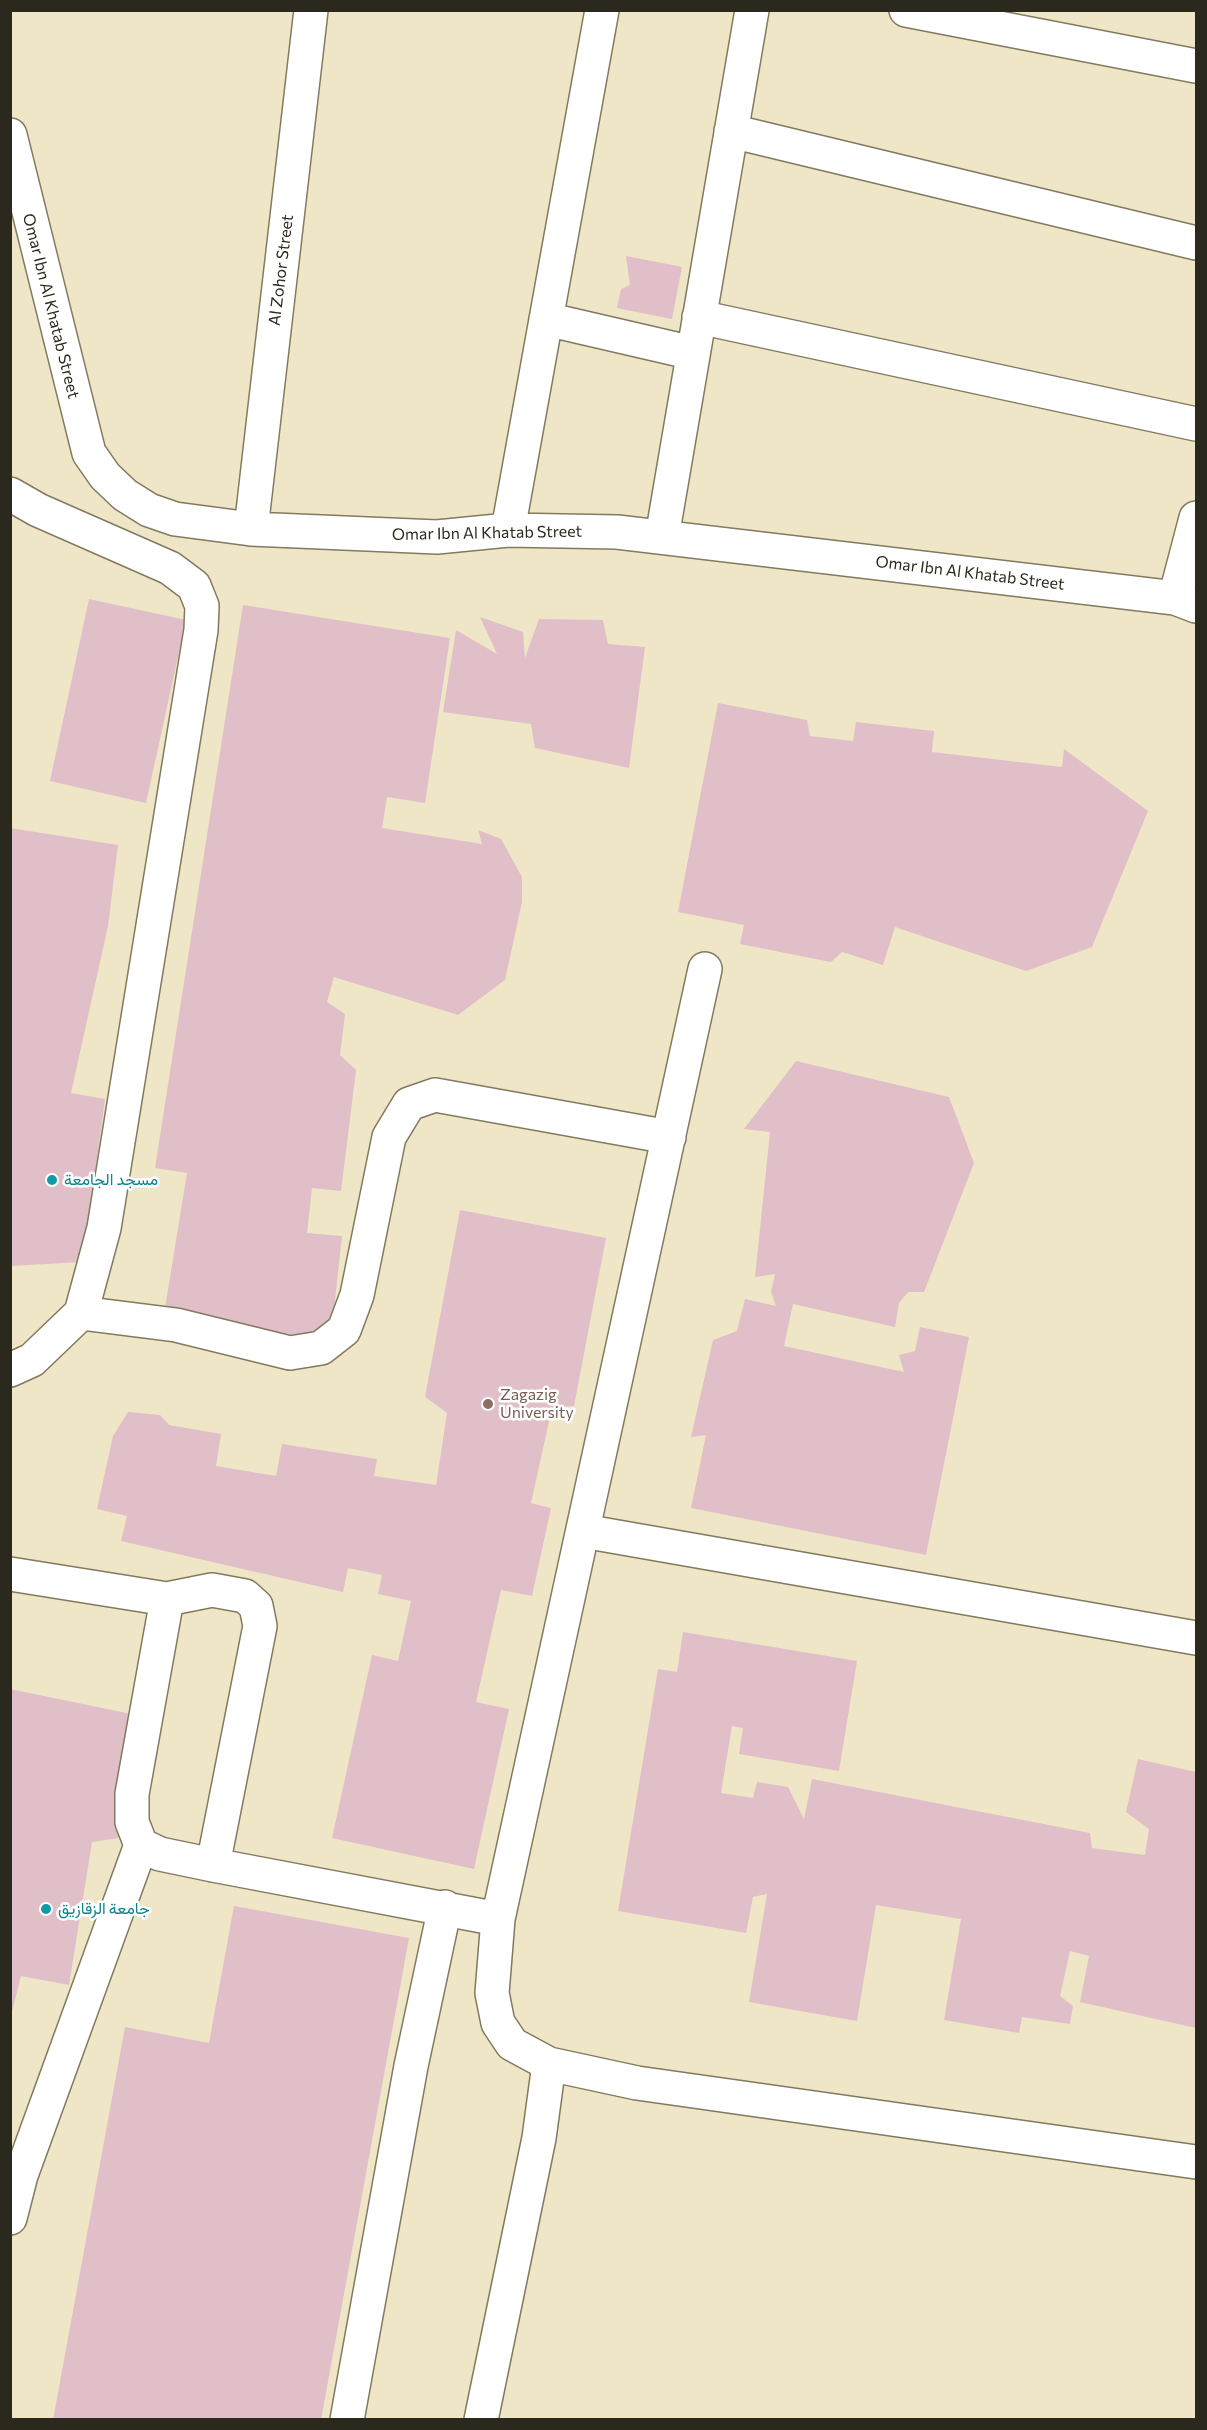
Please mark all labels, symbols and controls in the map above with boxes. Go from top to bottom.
street label: Omar Ibn Al Khatab Street [19,211,83,401]
street label: Al Zohor Street [265,213,297,327]
street label: Omar Ibn Al Khatab Street [392,522,582,544]
street label: Omar Ibn Al Khatab Street [874,552,1066,594]
place label: مسجد الجامعة [64,1170,158,1190]
marker: مسجد الجامعة [45,1173,59,1187]
place label: Zagazig University [500,1385,574,1423]
marker: Zagazig University [481,1397,495,1411]
place label: جامعة الزقازيق [58,1899,150,1919]
marker: جامعة الزقازيق [39,1902,53,1916]

